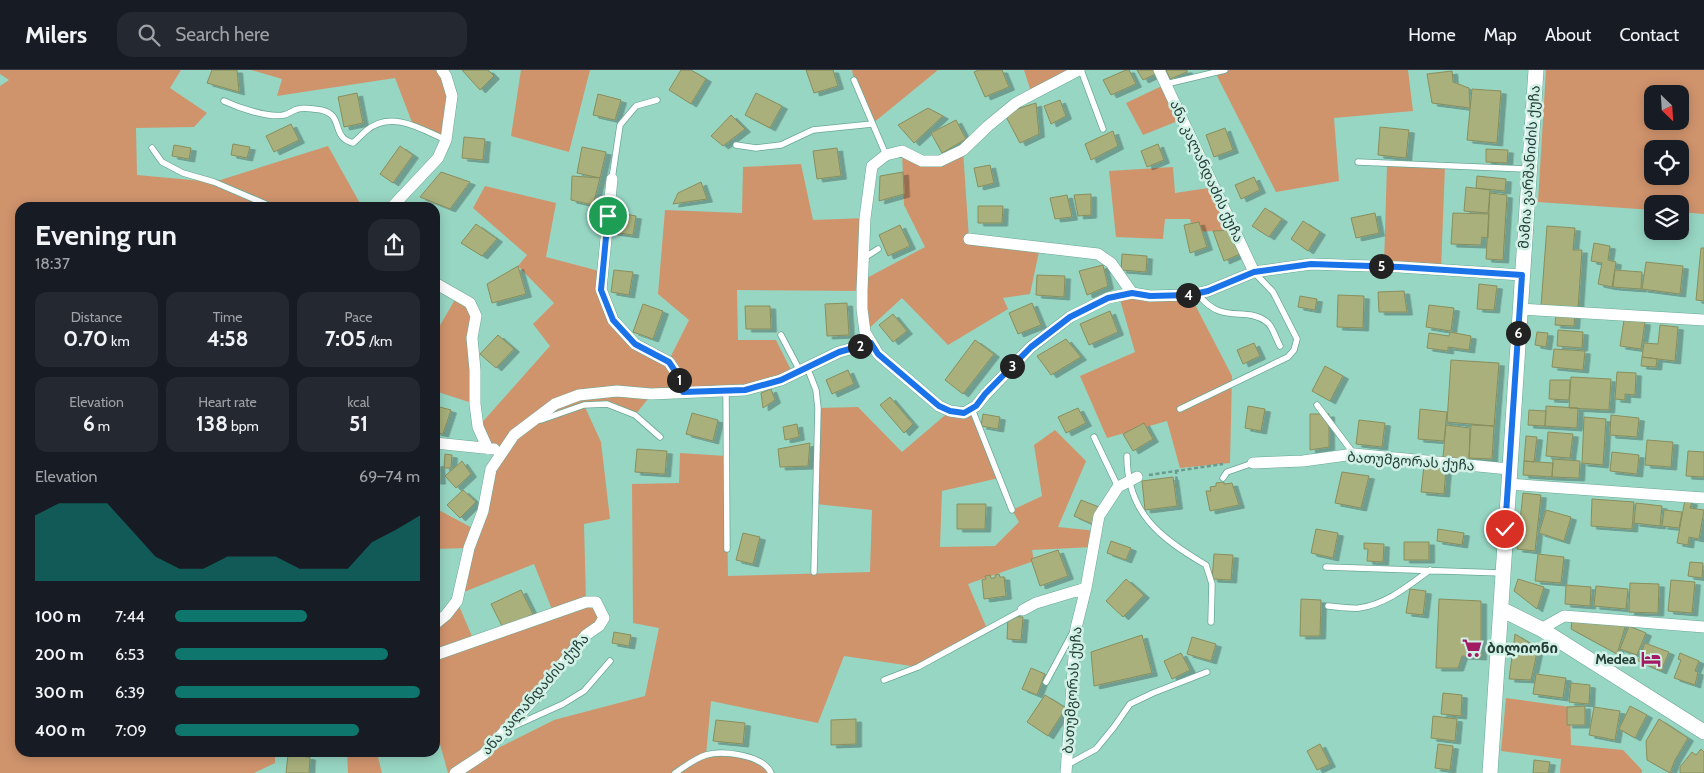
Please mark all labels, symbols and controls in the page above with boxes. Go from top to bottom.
search box [117,12,467,57]
text: Milers [25,20,87,49]
icon: search [135,21,163,49]
text: Search here [175,23,270,46]
text: Home [1408,24,1456,46]
text: Map [1484,24,1517,46]
text: About [1545,24,1591,46]
text: Contact [1619,24,1679,46]
street label: მამია ვარშანიძის ქუჩა [1514,85,1544,249]
north arrow [1644,85,1689,130]
map controls [1644,85,1689,240]
street label: ანა კალანდაძის ქუჩა [1166,97,1248,245]
button: locate [1644,140,1689,185]
pin [587,195,629,237]
button: layers [1644,195,1689,240]
icon: arrive [594,202,622,230]
text: Evening run [35,218,177,252]
button: share [368,219,420,271]
text: 18:37 [35,254,70,273]
pin: 5 [1368,254,1394,278]
text: 5 [1378,257,1385,275]
pin: 4 [1176,282,1200,308]
text: 4 [1184,286,1193,304]
text: Distance [71,308,122,326]
text: Time [213,308,242,326]
text: Pace [345,308,372,326]
pin: 6 [1506,320,1530,346]
text: 6 [1515,324,1522,342]
text: 0.70 [63,326,108,351]
text: 4:58 [207,326,248,351]
text: 7:05 [325,326,366,351]
text: km [108,332,130,350]
text: /km [366,332,392,350]
pin: 2 [848,334,872,358]
text: 2 [857,337,864,355]
pin: 3 [1000,354,1024,378]
text: 3 [1009,357,1016,375]
pin: 1 [666,368,692,392]
text: 1 [677,371,682,389]
text: Elevation [69,393,124,411]
text: Heart rate [198,393,257,411]
text: kcal [347,393,370,411]
text: 6 [83,411,95,436]
text: 138 [196,411,228,436]
text: 51 [349,411,368,436]
text: m [95,417,110,435]
text: bpm [228,417,259,435]
street label: ბათუმგორას ქუჩა [1347,448,1475,474]
text: Elevation [35,467,98,486]
text: 69–74 m [359,467,420,486]
pin [1484,508,1526,550]
icon: check [1491,515,1519,543]
text: 100 m [35,607,81,626]
text: 7:44 [115,607,145,626]
street label: ბათუმგორას ქუჩა [1059,626,1085,754]
street label: ანა კალანდაძის ქუჩა [477,630,593,758]
supermarket icon: ბილიონი [1461,637,1483,659]
place label: ბილიონი [1487,639,1558,657]
text: 200 m [35,645,84,664]
text: 6:53 [115,645,145,664]
hotel icon: Medea [1640,648,1662,670]
place label: Medea [1595,650,1636,668]
text: 300 m [35,683,84,702]
text: 6:39 [115,683,145,702]
text: 400 m [35,721,85,740]
text: 7:09 [115,721,147,740]

